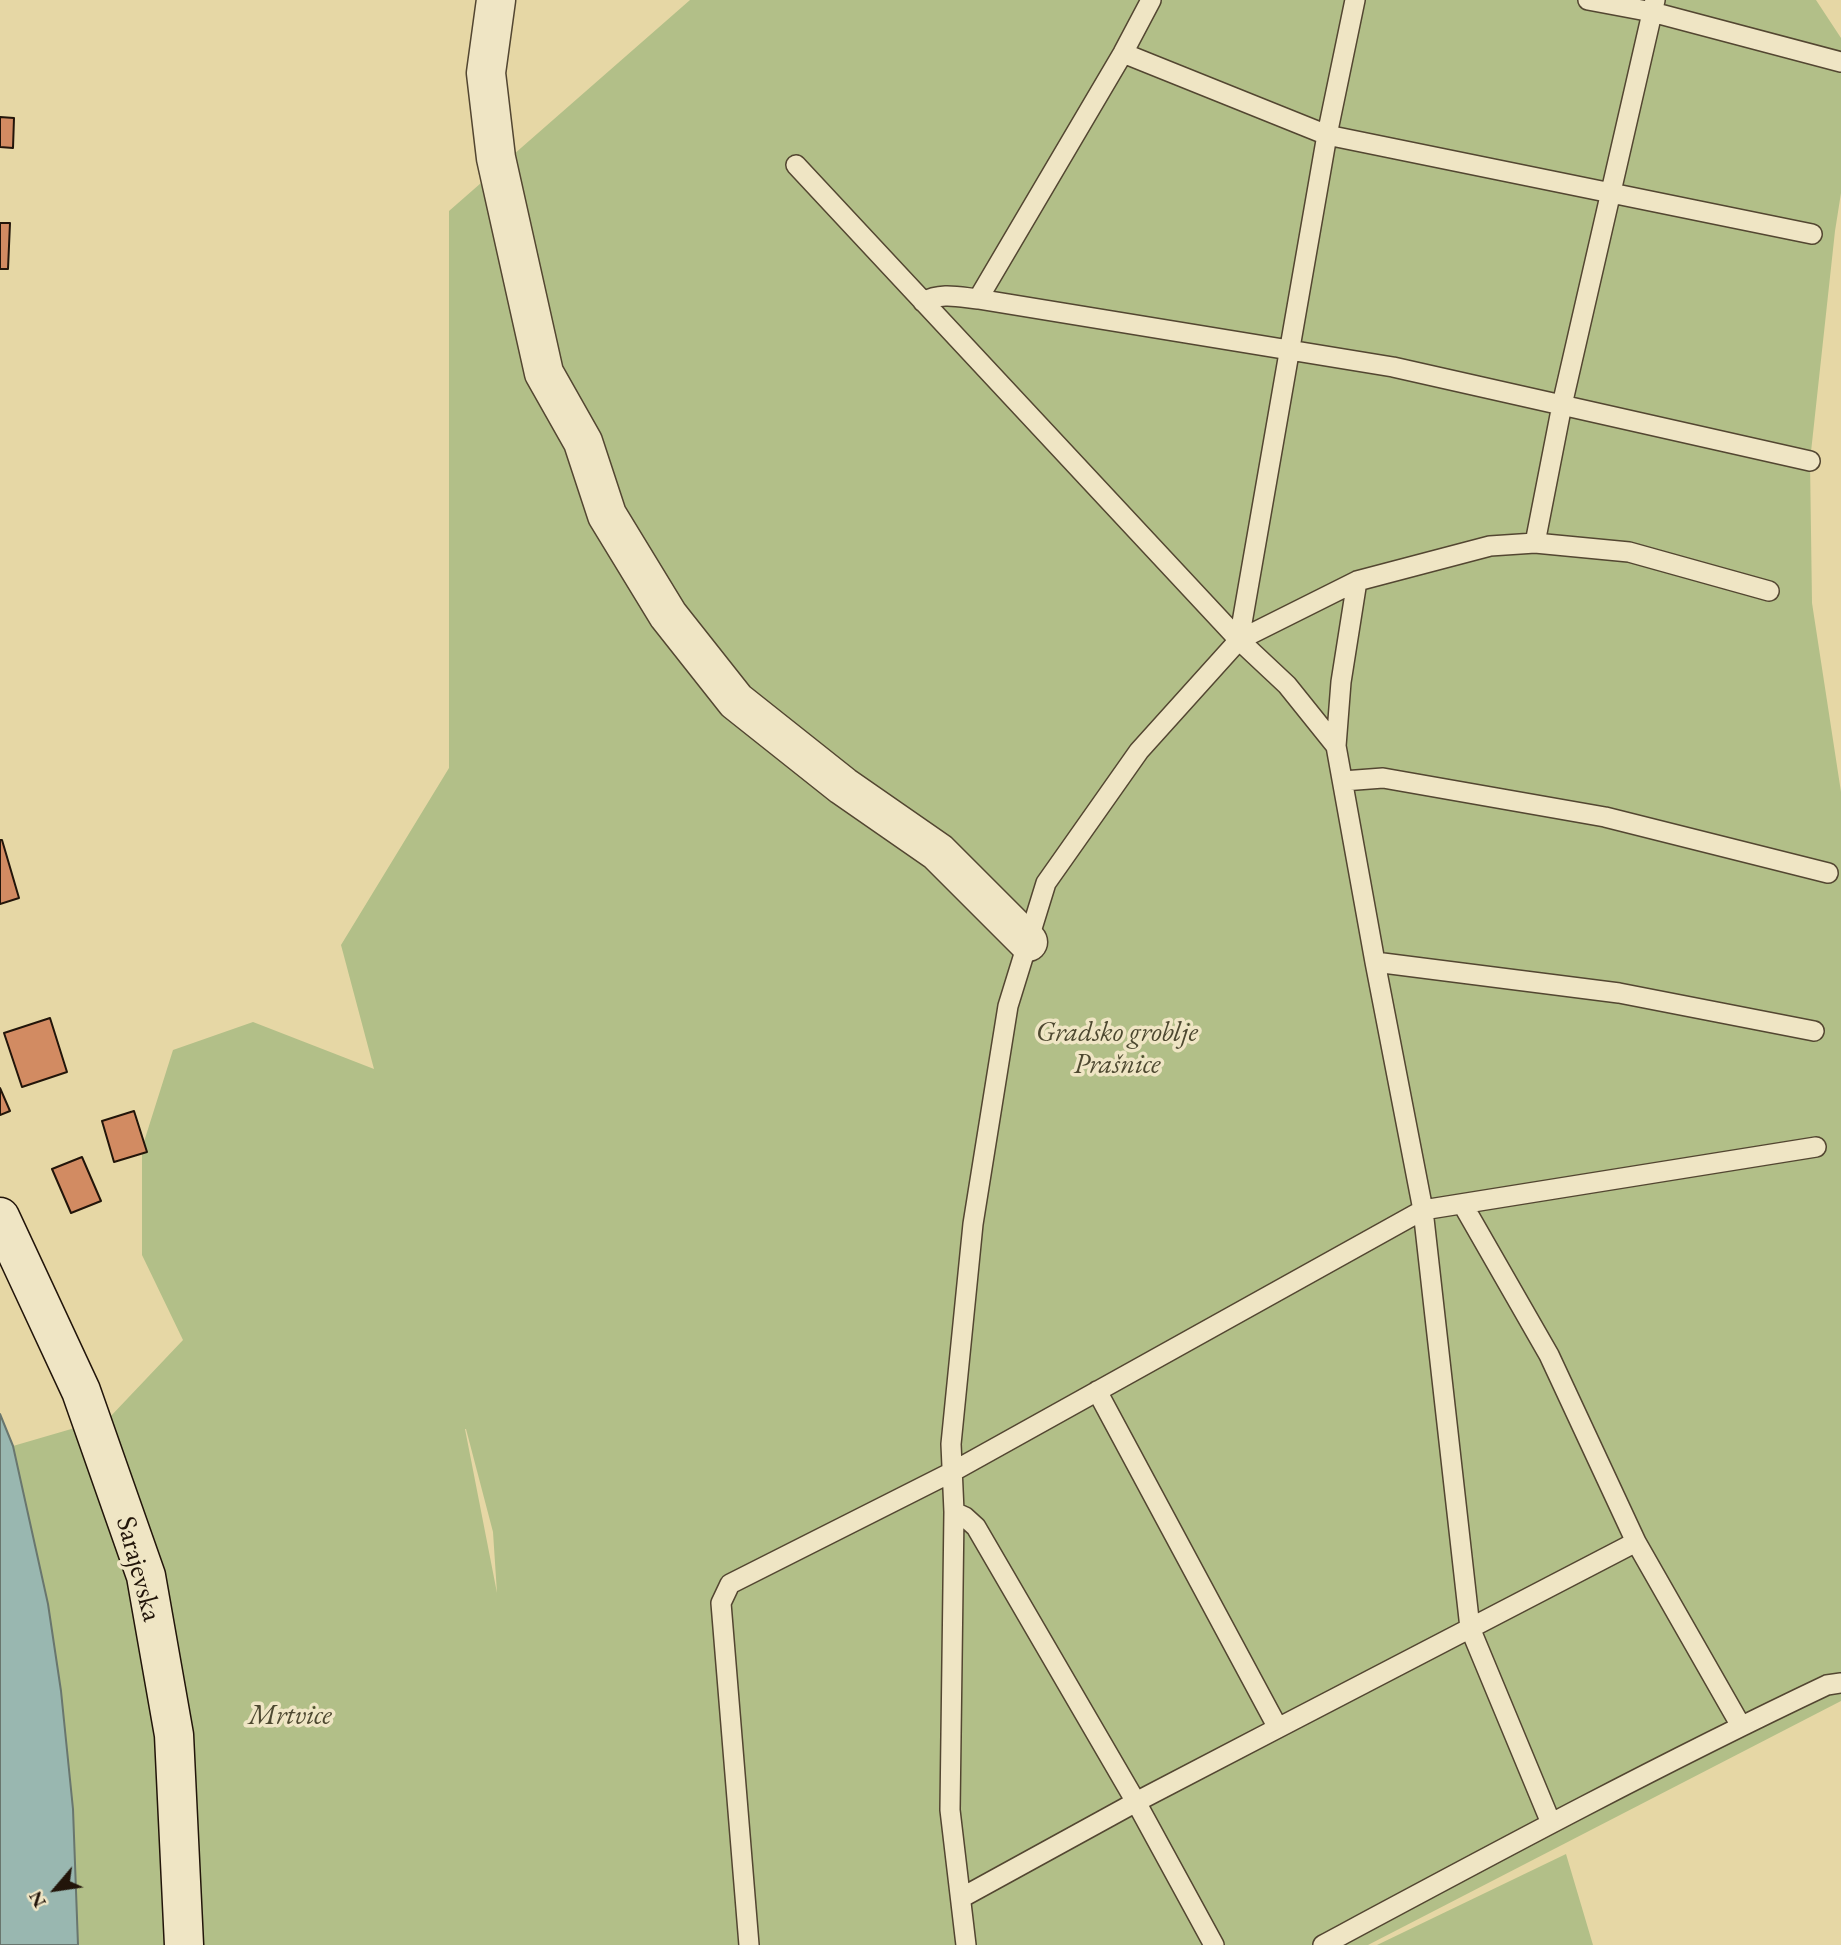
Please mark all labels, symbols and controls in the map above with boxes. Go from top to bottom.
park label: Gradsko groblje Prašnice [1036,1016,1198,1082]
street label: Sarajevska [108,1513,168,1625]
park label: Mrtvice [248,1699,332,1733]
north arrow [21,1854,91,1924]
text: N [23,1887,52,1912]

